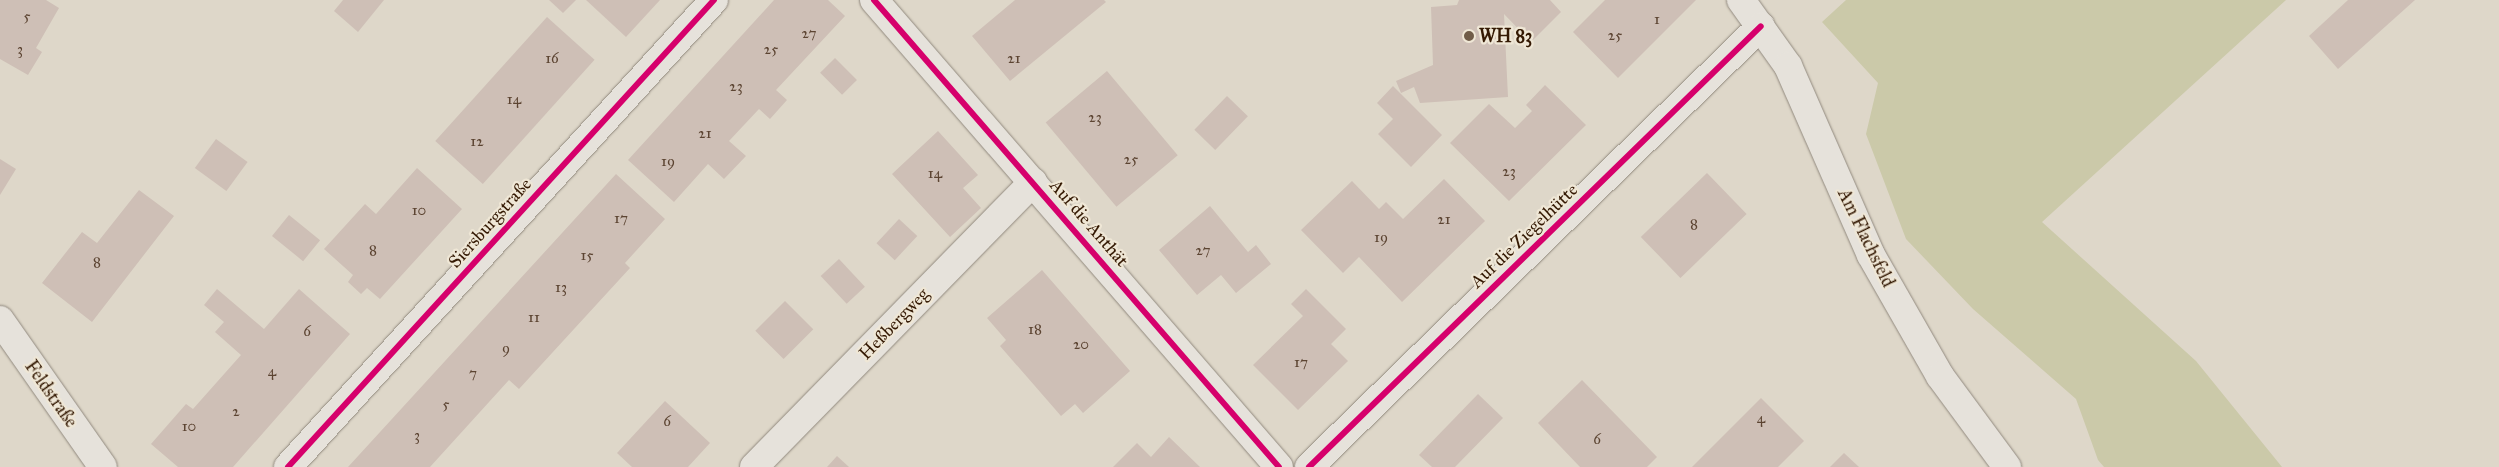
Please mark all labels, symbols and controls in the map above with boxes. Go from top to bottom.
house number: 5 [24,8,30,26]
house number: 1 [1654,11,1660,29]
house number: 27 [802,25,816,43]
place label: WH 83 [1479,25,1532,47]
house number: 25 [1608,27,1622,45]
marker: WH 83 [1463,30,1475,42]
house number: 3 [17,41,23,59]
house number: 25 [764,41,778,59]
house number: 16 [545,50,559,68]
house number: 21 [1007,50,1021,68]
house number: 23 [729,78,743,96]
house number: 14 [507,91,521,109]
house number: 23 [1088,109,1102,127]
house number: 21 [698,125,712,143]
house number: 12 [470,133,484,151]
house number: 25 [1124,151,1138,169]
house number: 19 [661,153,675,171]
house number: 23 [1502,163,1516,181]
house number: 14 [928,165,942,183]
street label: Siersburgstraße [444,174,536,272]
street label: Auf die Anthät [1045,175,1133,271]
street label: Auf die Ziegelhütte [1466,179,1582,293]
street label: Am Flachsfeld [1833,185,1899,291]
house number: 10 [412,202,426,220]
house number: 17 [614,210,628,228]
house number: 21 [1437,211,1451,229]
house number: 8 [1690,216,1698,234]
house number: 19 [1374,229,1388,247]
house number: 8 [369,242,377,260]
house number: 27 [1196,242,1210,260]
house number: 15 [581,247,593,265]
house number: 8 [93,254,101,272]
house number: 13 [555,279,567,297]
street label: Heßbergweg [855,284,933,364]
house number: 11 [528,309,540,327]
house number: 18 [1028,321,1042,339]
house number: 6 [303,323,311,341]
house number: 20 [1073,336,1089,354]
house number: 9 [502,340,510,358]
house number: 17 [1294,354,1308,372]
street label: Feldstraße [20,356,82,432]
house number: 4 [268,363,276,381]
house number: 7 [469,365,477,383]
house number: 5 [443,396,449,414]
house number: 2 [232,403,240,421]
house number: 4 [1757,410,1765,428]
house number: 6 [663,413,671,431]
house number: 10 [182,418,196,436]
house number: 3 [414,427,420,445]
house number: 6 [1593,431,1601,449]

